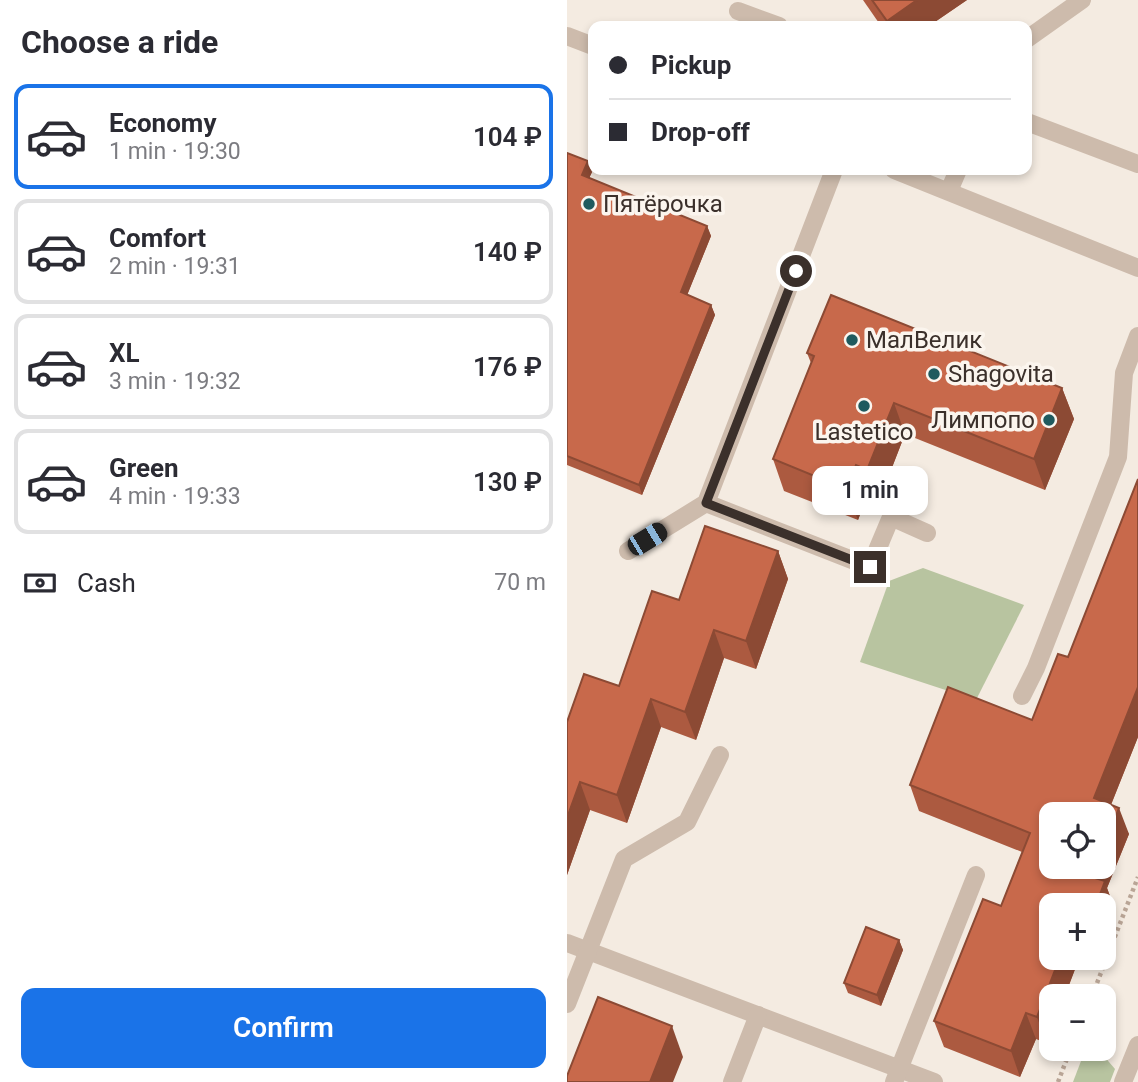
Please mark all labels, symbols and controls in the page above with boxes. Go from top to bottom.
text: Choose a ride [21,23,218,61]
text: Pickup [651,50,731,80]
icon: car [25,105,88,168]
text: Economy [109,108,216,138]
text: Drop-off [651,117,750,147]
text: 104 ₽ [473,122,542,152]
text: 1 min · 19:30 [109,138,241,165]
place label: Пятёрочка [603,190,723,218]
marker: Пятёрочка [581,196,597,212]
icon: car [25,220,88,283]
text: Comfort [109,223,206,253]
text: 140 ₽ [473,237,542,267]
text: 2 min · 19:31 [109,253,241,280]
route start [780,255,812,287]
place label: МалВелик [866,326,982,354]
marker: МалВелик [844,332,860,348]
icon: car [25,335,88,398]
text: XL [109,338,140,368]
text: 176 ₽ [473,352,542,382]
place label: Shagovita [948,360,1054,388]
marker: Shagovita [926,366,942,382]
text: 3 min · 19:32 [109,368,241,395]
marker: Lastetico [856,398,872,414]
place label: Лимпопо [931,406,1035,434]
marker: Лимпопо [1041,412,1057,428]
place label: Lastetico [815,418,913,446]
icon: car [25,450,88,513]
text: Green [109,453,179,483]
callout: 1 min [812,466,928,514]
text: 130 ₽ [473,467,542,497]
text: 1 min [841,477,899,504]
text: 4 min · 19:33 [109,483,241,510]
car [624,519,671,559]
route end [854,551,886,583]
icon: cash [21,564,59,602]
text: Cash [77,568,136,598]
text: 70 m [494,569,546,596]
map controls [1039,802,1116,1061]
button: locate [1039,802,1116,879]
button: + [1039,893,1116,970]
button: − [1039,984,1116,1061]
button: Confirm [21,988,546,1068]

